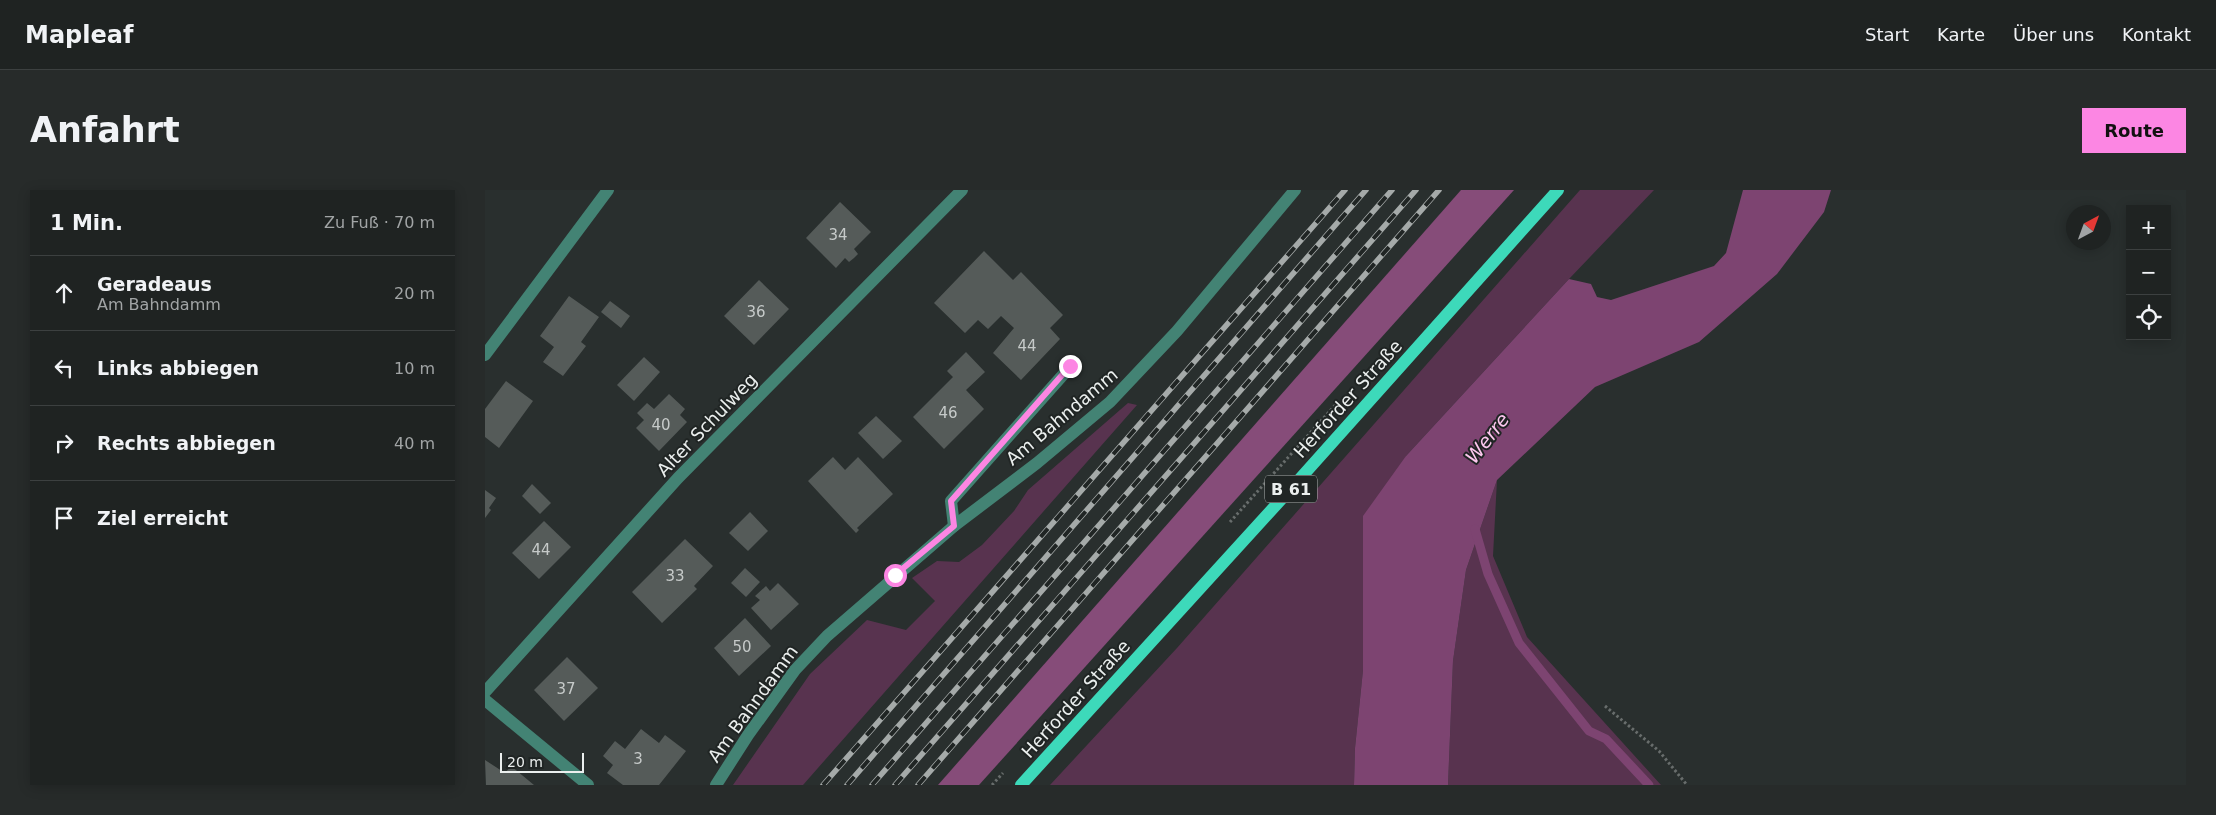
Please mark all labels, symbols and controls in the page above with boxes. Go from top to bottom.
text: Mapleaf [25,21,133,49]
text: Start [1865,24,1909,45]
text: Karte [1937,24,1985,45]
text: Über uns [2013,24,2094,45]
text: Kontakt [2122,24,2191,45]
button: Route [2082,108,2186,153]
text: Anfahrt [30,110,180,150]
north arrow [2066,205,2111,250]
map controls [2126,205,2171,340]
button: + [2126,205,2171,250]
text: 1 Min. [50,211,123,235]
text: Zu Fuß · 70 m [324,213,435,232]
house number: 34 [828,226,848,244]
button: − [2126,250,2171,295]
text: Geradeaus [97,273,212,295]
icon: ahead [50,279,78,307]
text: 20 m [394,284,435,303]
text: Am Bahndamm [97,295,221,314]
button: locate [2126,295,2171,340]
house number: 36 [746,303,766,321]
street label: Herforder Straße [1289,335,1406,462]
house number: 44 [1017,337,1037,355]
icon: left [50,354,78,382]
route end [1059,355,1082,378]
text: Links abbiegen [97,357,259,379]
text: 10 m [394,359,435,378]
street label: Am Bahndamm [1002,364,1122,469]
street label: Alter Schulweg [652,369,761,480]
house number: 46 [938,404,958,422]
water label: Werre [1461,408,1513,468]
house number: 40 [651,416,671,434]
icon: right [50,429,78,457]
text: Rechts abbiegen [97,432,276,454]
text: 40 m [394,434,435,453]
road number: B 61 [1265,476,1317,502]
icon: arrive [50,504,78,532]
text: Ziel erreicht [97,507,228,529]
house number: 44 [531,541,551,559]
route start [884,564,907,587]
house number: 33 [665,567,685,585]
street label: Herforder Straße [1017,635,1134,762]
house number: 50 [732,638,752,656]
street label: Am Bahndamm [703,641,802,766]
house number: 37 [556,680,576,698]
scale bar [500,750,584,773]
house number: 3 [633,750,643,768]
text: 20 m [507,754,543,770]

